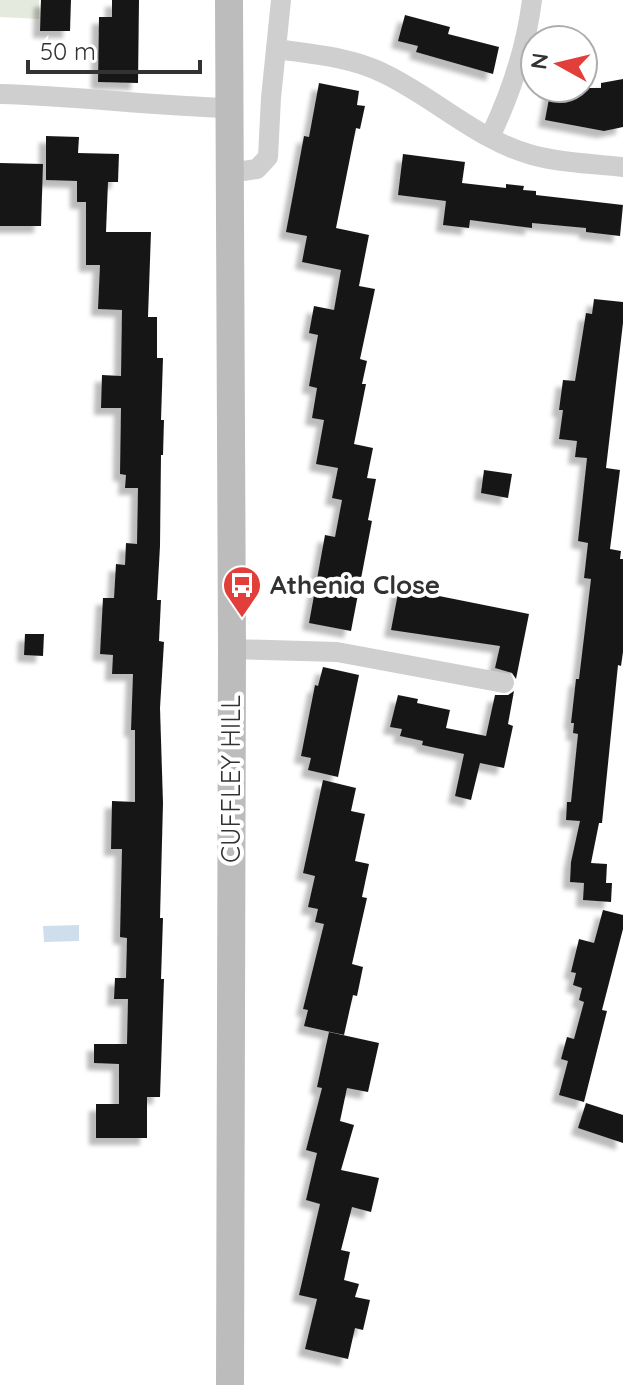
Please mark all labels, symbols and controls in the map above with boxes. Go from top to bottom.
scale bar [28,24,200,74]
north arrow [519,24,599,104]
text: 50 m [40,36,96,66]
text: N [524,51,554,71]
bus stop icon: Athenia Close [221,564,263,619]
place label: Athenia Close [270,568,440,601]
street label: CUFFLEY HILL [214,695,247,863]

